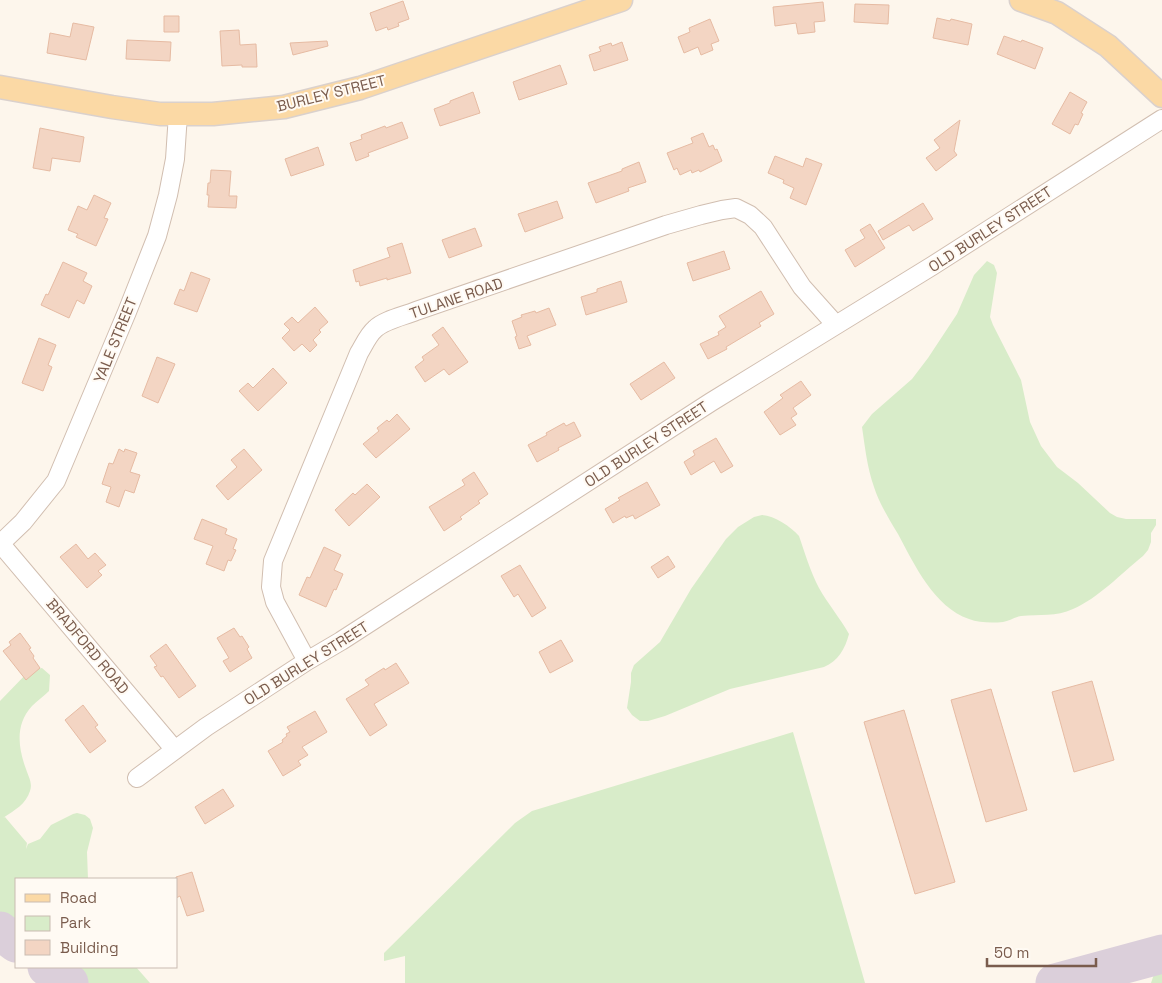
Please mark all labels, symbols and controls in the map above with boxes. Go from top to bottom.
street label: BURLEY STREET [275,70,388,116]
street label: OLD BURLEY STREET [925,182,1056,276]
street label: TULANE ROAD [407,273,505,323]
street label: YALE STREET [89,294,141,386]
street label: OLD BURLEY STREET [581,397,712,491]
street label: BRADFORD ROAD [43,594,133,698]
street label: OLD BURLEY STREET [240,617,372,709]
legend [15,878,178,968]
text: Road [60,888,97,907]
text: Park [60,913,91,932]
scale bar [987,936,1096,968]
text: Building [60,938,119,957]
text: 50 m [994,943,1029,962]

